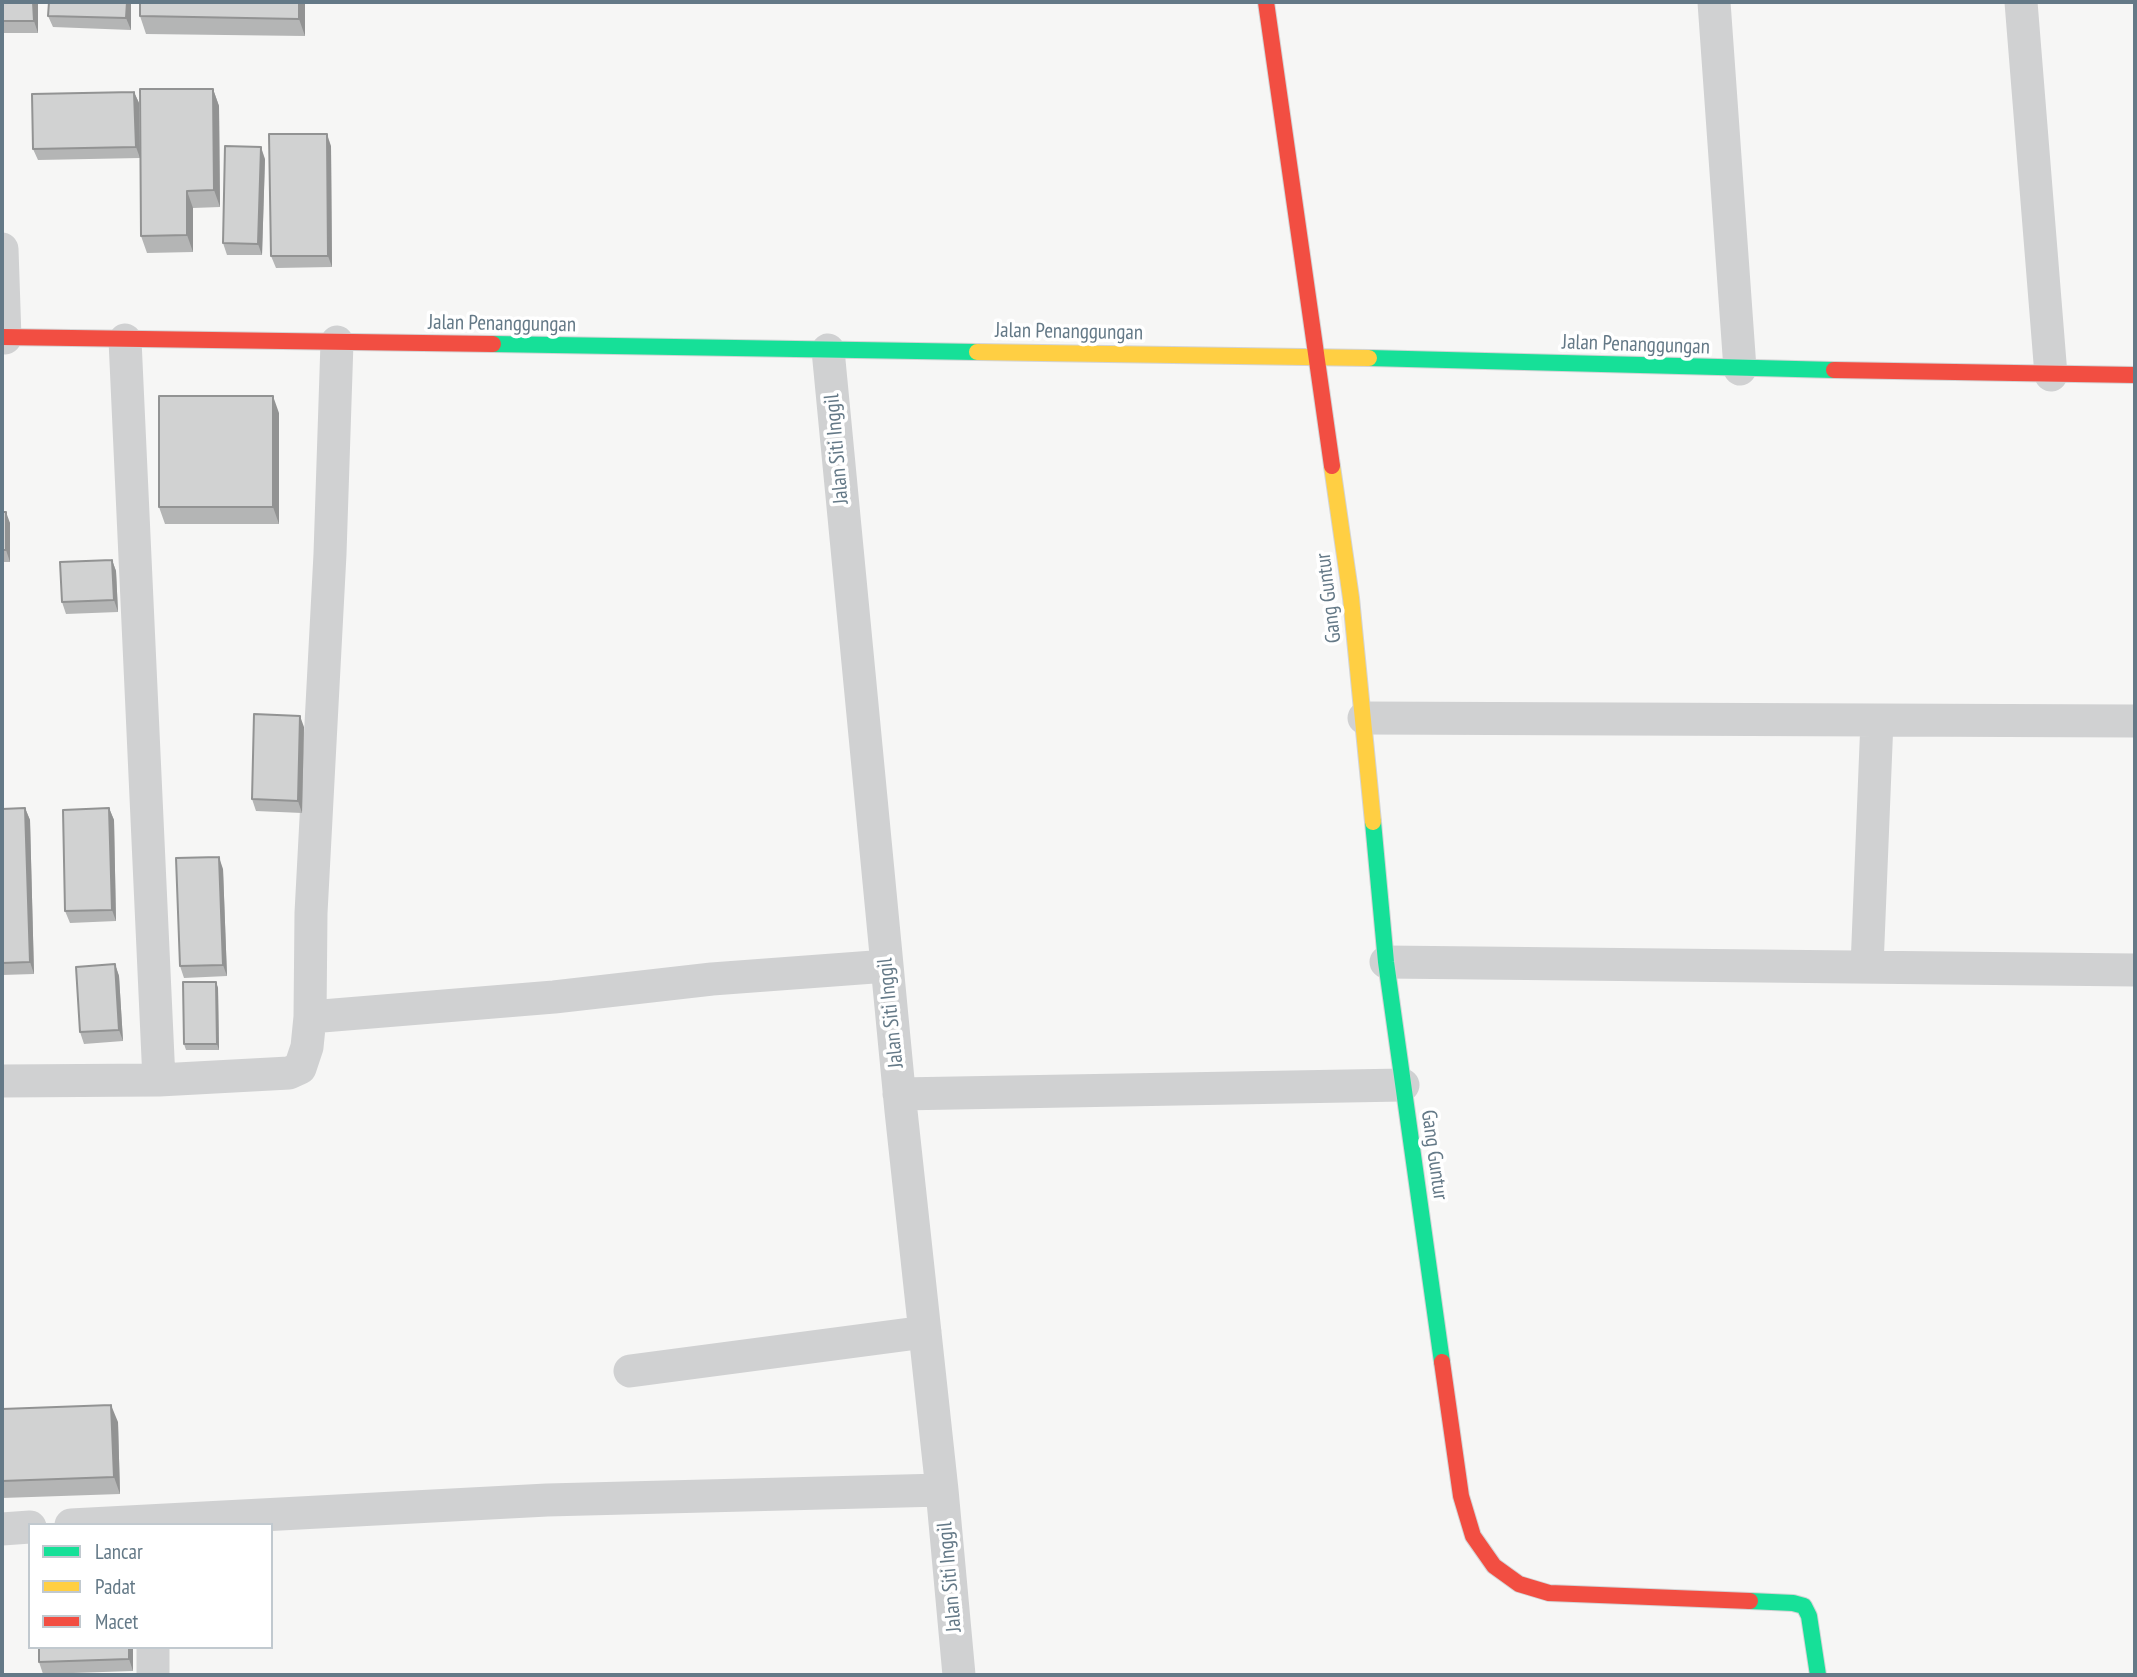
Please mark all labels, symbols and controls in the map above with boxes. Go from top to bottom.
street label: Jalan Penanggungan [428,310,576,338]
street label: Jalan Penanggungan [995,318,1143,346]
street label: Jalan Penanggungan [1562,330,1710,360]
street label: Jalan Siti Inggil [820,393,854,505]
street label: Gang Guntur [1311,551,1347,645]
street label: Jalan Siti Inggil [873,957,909,1069]
street label: Gang Guntur [1415,1108,1453,1202]
street label: Jalan Siti Inggil [933,1521,967,1633]
legend [28,1523,273,1649]
text: Lancar [95,1538,143,1565]
text: Padat [95,1573,136,1600]
text: Macet [95,1608,138,1635]

